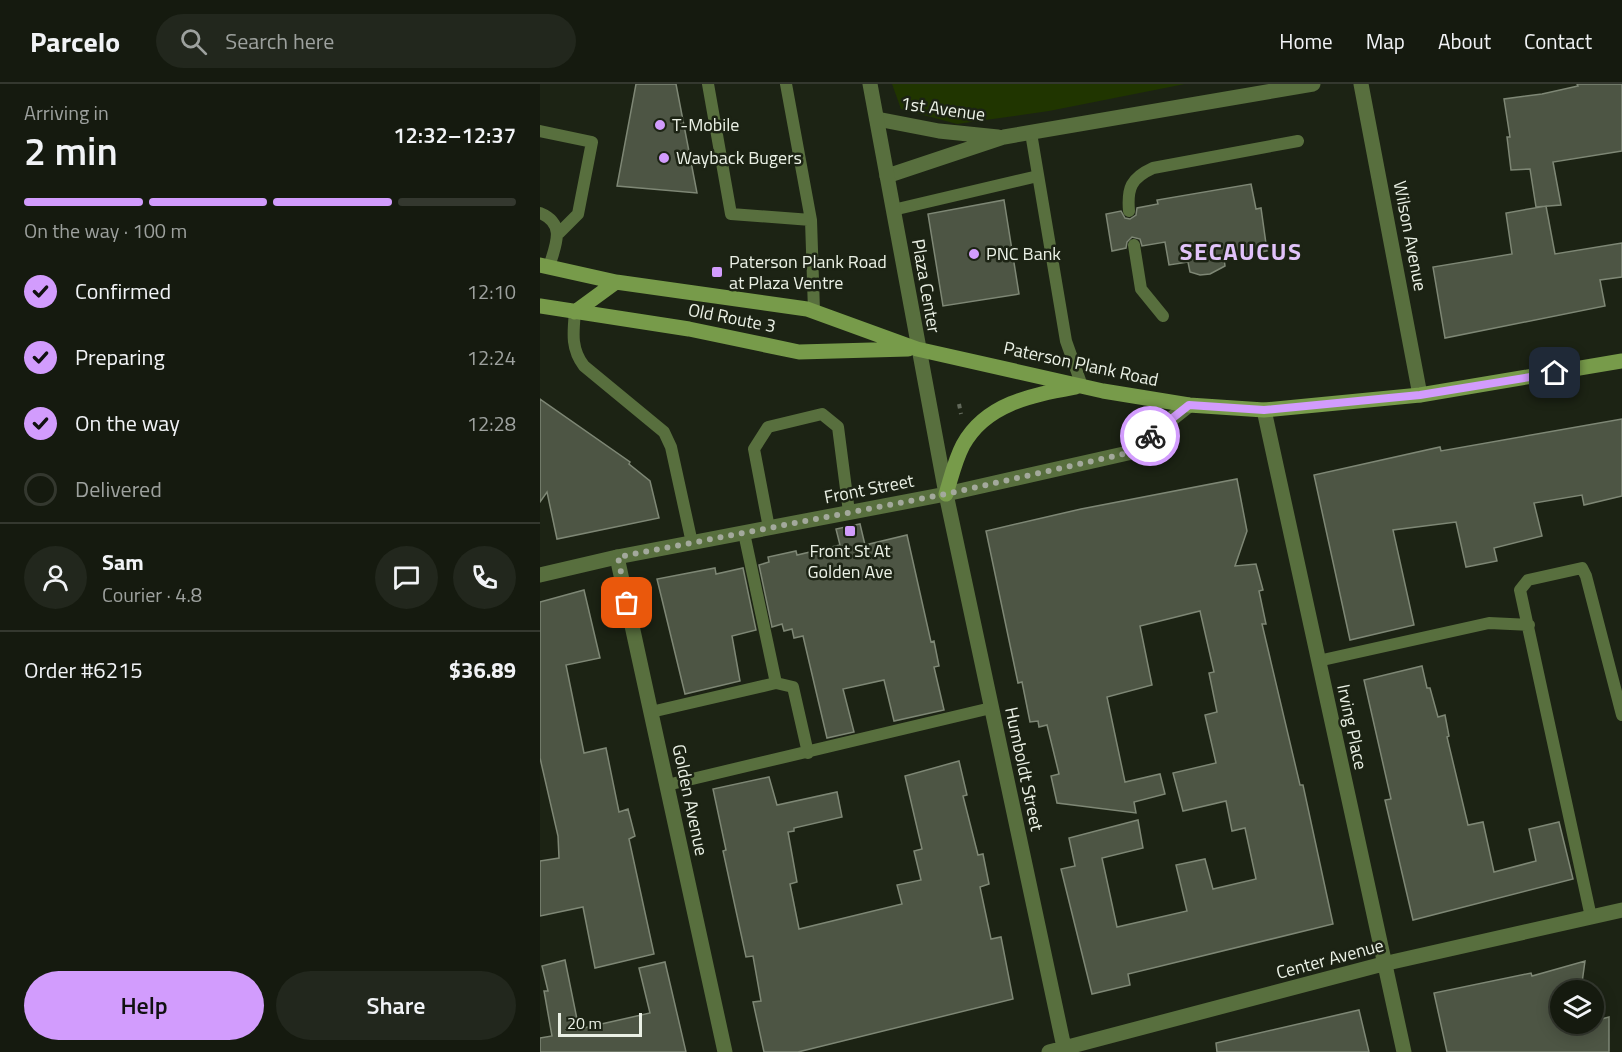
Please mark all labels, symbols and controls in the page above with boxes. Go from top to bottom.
search box [156,14,576,68]
text: Parcelo [30,20,120,63]
text: Search here [225,24,334,58]
icon: search [177,25,210,58]
text: Home [1279,25,1333,57]
text: Map [1366,25,1405,57]
text: About [1438,25,1491,57]
text: Contact [1524,25,1592,57]
street label: 1st Avenue [899,89,987,128]
text: Arriving in [24,97,109,128]
place label: T-Mobile [672,111,739,138]
text: 12:32–12:37 [393,118,516,152]
marker: T-Mobile [653,118,667,132]
text: 2 min [24,121,118,180]
place label: Wayback Bugers [676,144,802,171]
marker: Wayback Bugers [657,151,671,165]
street label: Wilson Avenue [1387,178,1434,293]
text: On the way · 100 m [24,215,187,246]
district label: SECAUCUS [1179,233,1303,269]
street label: Plaza Center [905,237,948,335]
place label: PNC Bank [986,240,1061,267]
marker: PNC Bank [967,247,981,261]
place label: Paterson Plank Road at Plaza Ventre [729,248,887,296]
marker: Paterson Plank Road at Plaza Ventre [710,265,724,279]
text: Confirmed [75,274,171,308]
icon: check [24,275,57,308]
text: 12:10 [467,276,516,307]
street label: Old Route 3 [686,296,778,339]
street label: Paterson Plank Road [1001,334,1161,393]
text: Preparing [75,340,165,374]
icon: check [24,341,57,374]
text: 12:24 [467,342,516,373]
pin [1529,347,1580,398]
icon: home [1538,356,1571,389]
text: On the way [75,406,180,440]
courier [1120,406,1180,466]
icon: check [24,407,57,440]
text: 12:28 [467,408,516,439]
icon: bike [1134,420,1167,453]
street label: Front Street [822,466,917,510]
text: Delivered [75,472,162,506]
marker: Front St At Golden Ave [843,524,857,538]
place label: Front St At Golden Ave [808,537,892,585]
text: Sam [102,545,144,579]
button: person [24,546,87,609]
button: chat [375,546,438,609]
button: phone [453,546,516,609]
pin [601,577,652,628]
text: Courier · 4.8 [102,579,202,610]
icon: bag [610,586,643,619]
text: Order #6215 [24,653,143,687]
text: $36.89 [449,653,516,687]
street label: Irving Place [1330,682,1375,772]
street label: Humboldt Street [998,704,1051,834]
street label: Golden Avenue [666,742,715,858]
street label: Center Avenue [1273,931,1387,986]
button: Help [24,971,264,1040]
button: Share [276,971,516,1040]
map controls [1550,980,1604,1034]
button: layers [1550,980,1604,1034]
scale bar [558,1010,642,1038]
text: 20 m [567,1011,602,1035]

